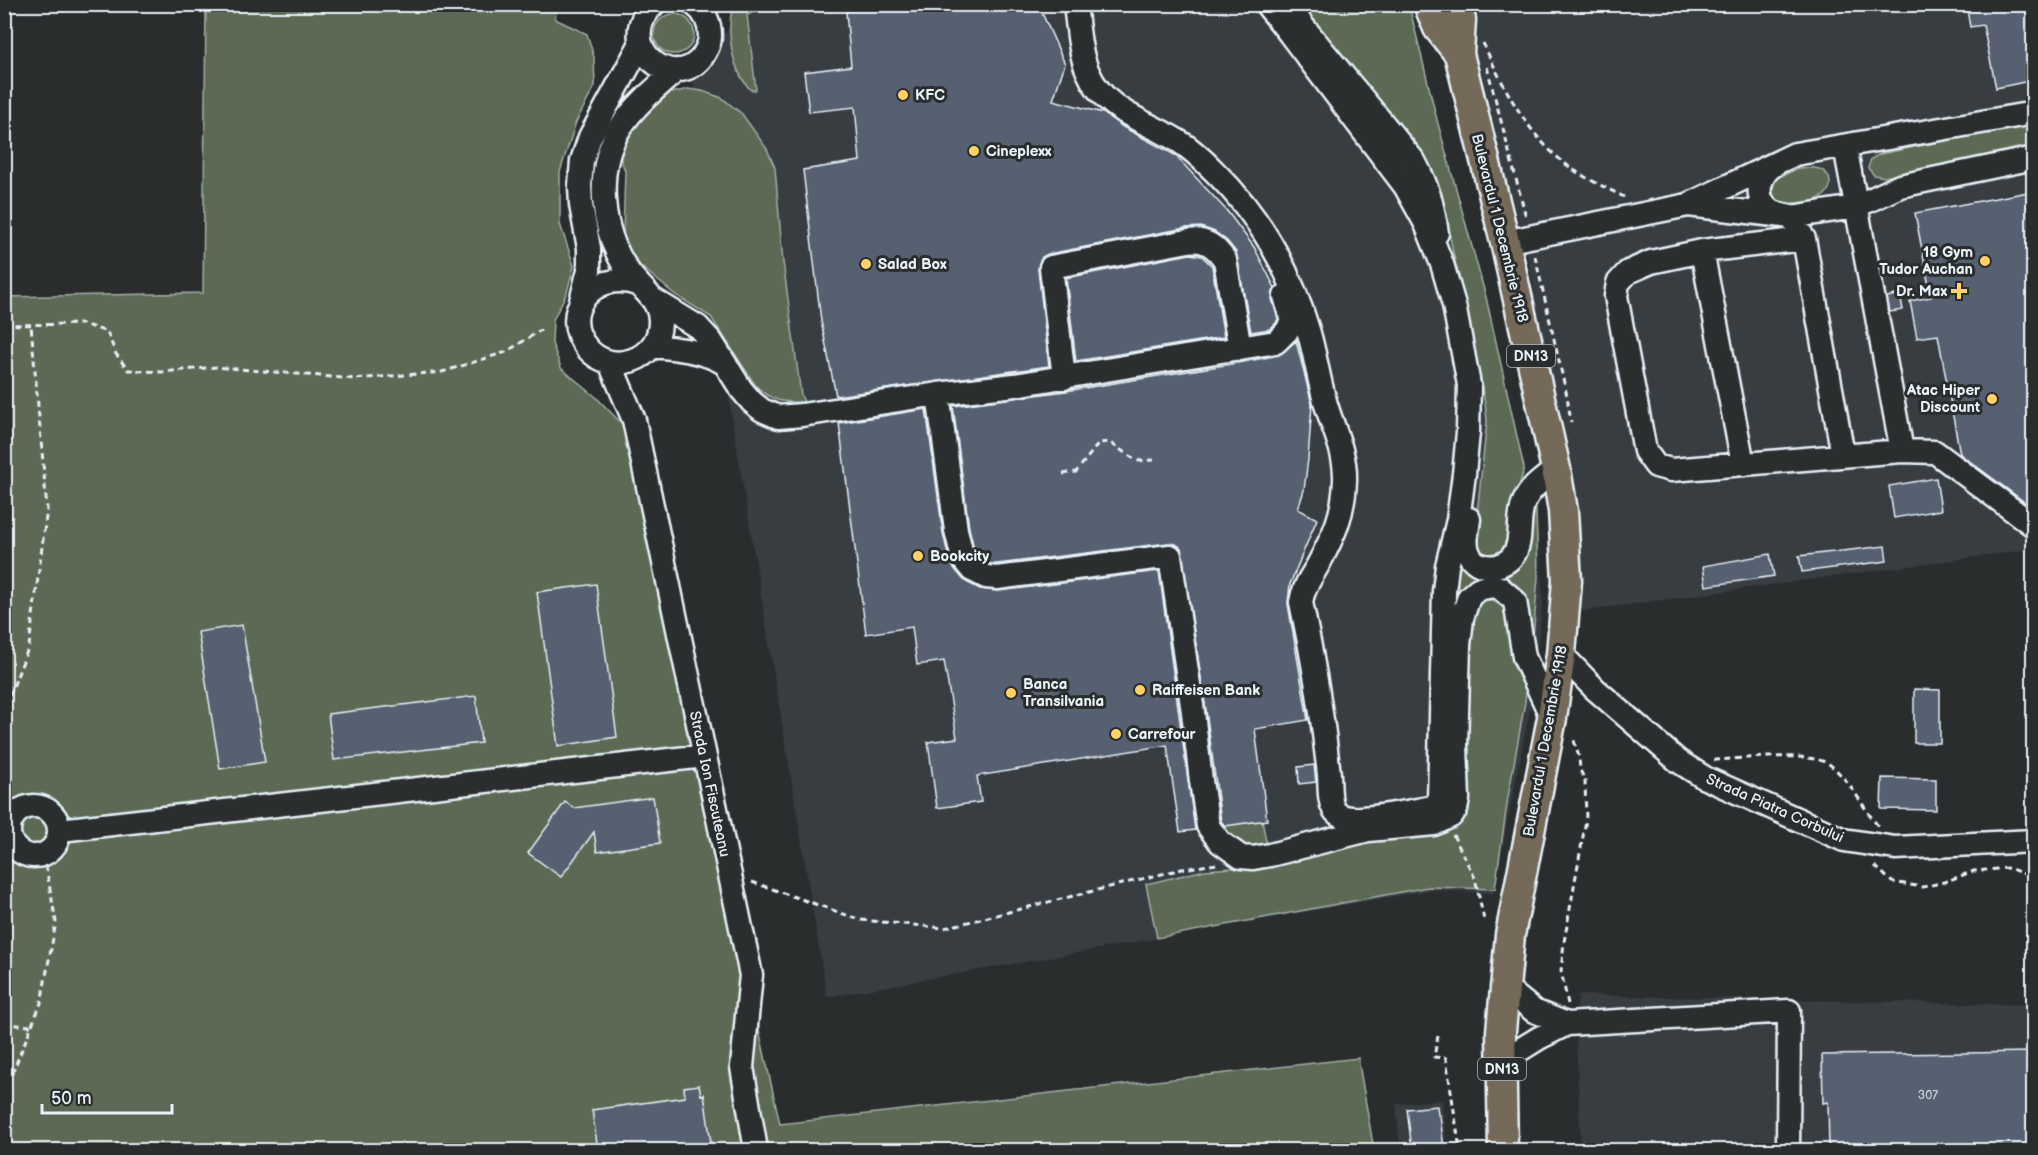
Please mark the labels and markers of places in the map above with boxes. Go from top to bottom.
place label: KFC [915,86,945,105]
marker: KFC [896,88,910,102]
place label: Cineplexx [986,142,1052,161]
marker: Cineplexx [967,144,981,158]
place label: 18 Gym Tudor Auchan [1879,243,1973,279]
marker: 18 Gym Tudor Auchan [1978,254,1992,268]
place label: Salad Box [878,255,947,274]
marker: Salad Box [859,257,873,271]
place label: Dr. Max [1896,282,1947,301]
marker: Dr. Max [1952,284,1966,298]
place label: Atac Hiper Discount [1906,381,1981,417]
marker: Atac Hiper Discount [1985,392,1999,406]
place label: Bookcity [930,547,989,566]
marker: Bookcity [911,549,925,563]
place label: Banca Transilvania [1023,675,1104,711]
place label: Raiffeisen Bank [1152,681,1260,700]
marker: Raiffeisen Bank [1133,683,1147,697]
marker: Banca Transilvania [1004,686,1018,700]
place label: Carrefour [1128,725,1197,744]
marker: Carrefour [1109,727,1123,741]

